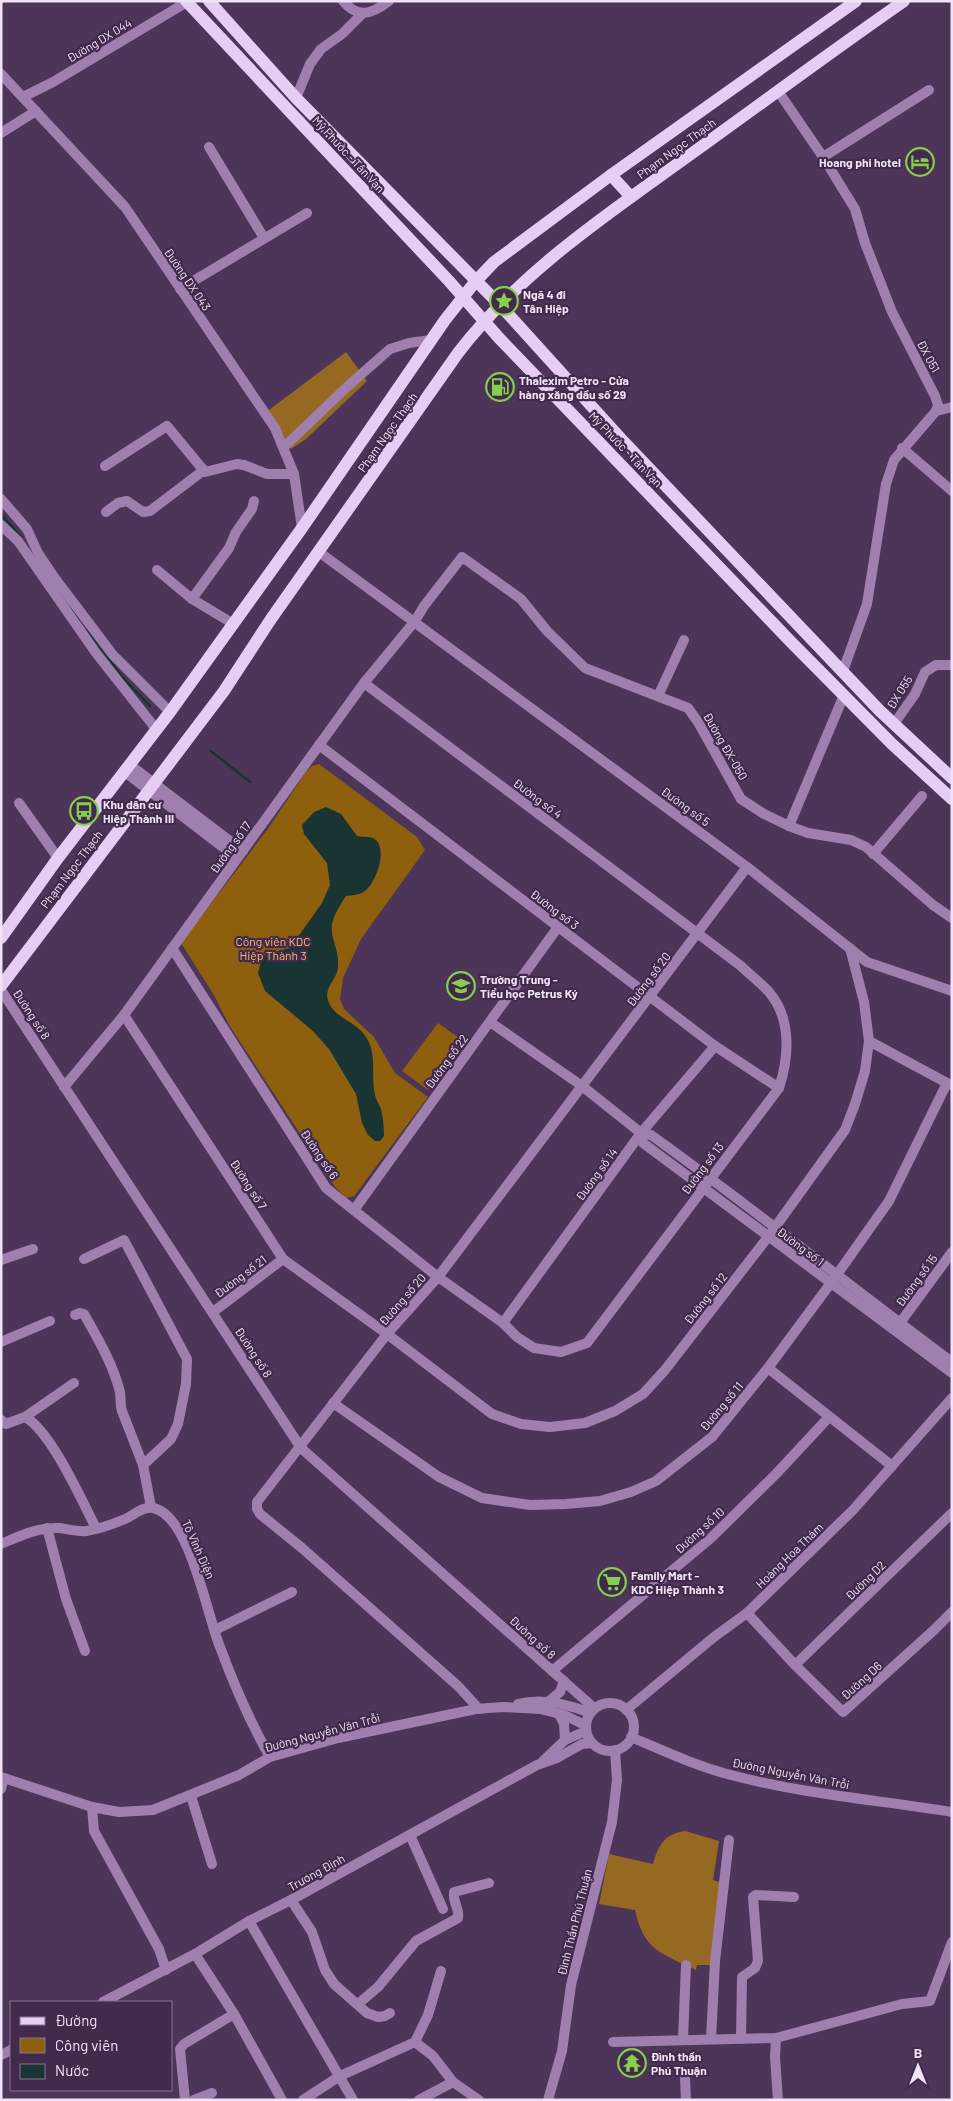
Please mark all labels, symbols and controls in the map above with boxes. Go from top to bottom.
street label: Đường DX 044 [64,15,134,65]
street label: Mỹ Phước - Tân Vạn [310,113,388,195]
street label: Phạm Ngọc Thạch [634,115,718,181]
hotel icon: Hoang phi hotel [905,147,935,177]
place label: Hoang phi hotel [819,155,901,169]
street label: Đường DX 043 [162,245,214,313]
place icon: Ngã 4 đi Tân Hiệp [489,286,519,316]
place label: Ngã 4 đi Tân Hiệp [523,287,569,316]
street label: ĐX 051 [915,338,943,374]
fuel station icon: Thalexim Petro - Cửa hàng xăng dầu số 29 [485,372,515,402]
place label: Thalexim Petro - Cửa hàng xăng dầu số 29 [519,373,629,401]
street label: Phạm Ngọc Thạch [354,390,420,474]
street label: Mỹ Phước - Tân Vạn [586,408,666,490]
street label: ĐX 055 [883,673,915,711]
street label: Đường ĐX-050 [701,710,751,782]
street label: Đường số 4 [511,775,565,821]
street label: Đường số 5 [659,784,713,828]
bus stop icon: Khu dân cư Hiệp Thành III [69,796,99,826]
place label: Khu dân cư Hiệp Thành III [103,797,174,826]
street label: Đường số 17 [206,818,254,876]
street label: Phạm Ngọc Thạch [37,827,105,911]
street label: Đường số 3 [528,886,582,932]
park label: Công viên KDC Hiệp Thành 3 [235,934,311,962]
street label: Đường số 20 [623,949,673,1009]
school or university icon: Trường Trung - Tiểu học Petrus Ký [446,971,476,1001]
place label: Trường Trung - Tiểu học Petrus Ký [480,972,578,1000]
street label: Đường số 8 [11,986,53,1042]
street label: Đường số 22 [422,1031,470,1091]
street label: Đường số 6 [298,1126,342,1182]
street label: Đường số 13 [678,1139,726,1197]
street label: Đường số 14 [572,1145,620,1203]
street label: Đường số 7 [228,1156,270,1212]
street label: Đường số 1 [775,1224,827,1268]
street label: Đường số 15 [892,1251,940,1309]
street label: Đường số 21 [211,1252,269,1300]
street label: Đường số 12 [681,1269,729,1327]
street label: Đường số 20 [376,1270,428,1328]
street label: Đường số 8 [233,1324,275,1380]
street label: Đường số 11 [697,1379,745,1433]
street label: Đường số 10 [671,1504,727,1556]
street label: Tô Vĩnh Diện [180,1517,218,1581]
street label: Hoàng Hoa Thám [752,1519,826,1591]
street label: Đường D2 [842,1558,888,1602]
supermarket icon: Family Mart - KDC Hiệp Thành 3 [597,1567,627,1597]
place label: Family Mart - KDC Hiệp Thành 3 [631,1568,724,1597]
street label: Đường số 8 [507,1613,559,1661]
street label: Đường D6 [838,1658,884,1702]
street label: Đường Nguyễn Văn Trỗi [263,1710,381,1754]
street label: Đường Nguyễn Văn Trỗi [731,1755,851,1791]
street label: Trương Định [285,1851,347,1893]
street label: Đình Thần Phú Thuận [554,1867,594,1977]
legend [10,2001,172,2091]
text: Đường [55,2011,97,2029]
text: Công viên [55,2036,118,2054]
north arrow [893,2041,943,2091]
text: B [914,2044,922,2061]
temple icon: Đình thần Phú Thuận [617,2048,647,2078]
place label: Đình thần Phú Thuận [651,2049,707,2077]
text: Nước [55,2061,89,2079]

